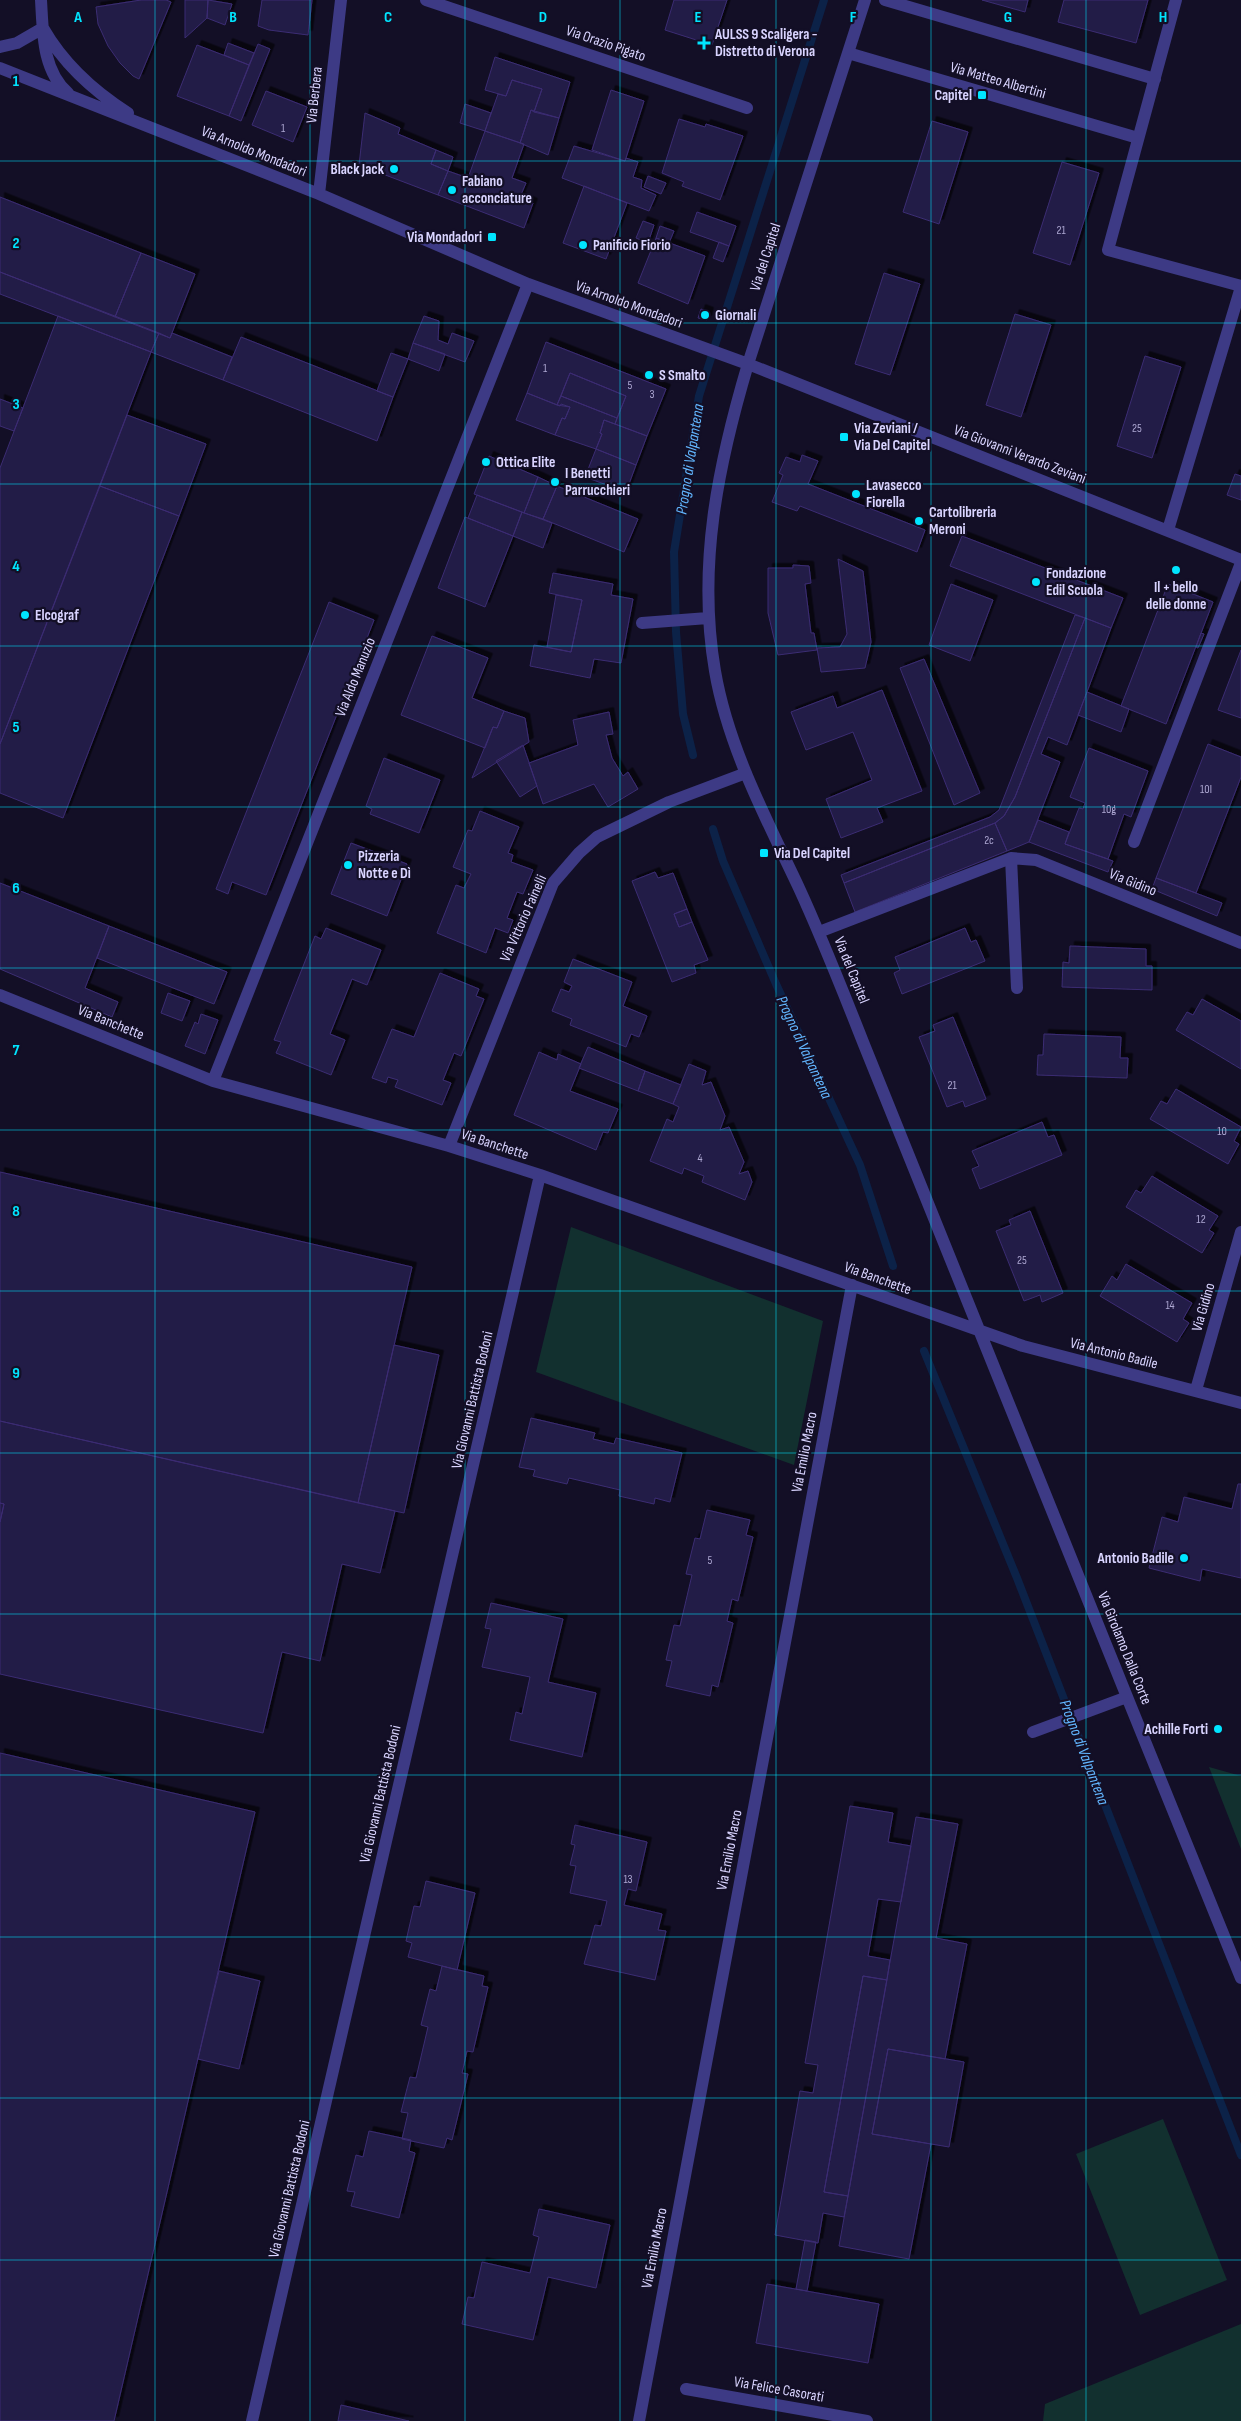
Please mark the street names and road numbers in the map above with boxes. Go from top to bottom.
street label: Via Orazio Pigato [563,21,648,66]
street label: Via Matteo Albertini [948,58,1048,103]
street label: Via Berbera [302,66,327,124]
street label: Via Arnoldo Mondadori [198,122,310,181]
street label: Via del Capitel [746,221,785,293]
street label: Via Arnoldo Mondadori [573,276,685,333]
street label: Via Giovanni Verardo Zeviani [951,421,1089,488]
street label: Via Aldo Manuzio [331,635,380,720]
street label: Via Gidino [1106,864,1159,901]
street label: Via Vittorio Fainelli [496,872,551,965]
street label: Via del Capitel [830,934,873,1006]
street label: Via Banchette [75,1001,147,1044]
street label: Via Banchette [459,1125,531,1164]
street label: Via Banchette [842,1258,914,1299]
street label: Via Gidino [1187,1281,1219,1334]
street label: Via Giovanni Battista Bodoni [447,1329,498,1471]
street label: Via Antonio Badile [1068,1333,1160,1374]
street label: Via Emilio Macro [787,1410,822,1494]
street label: Via Girolamo Dalla Corte [1093,1589,1156,1707]
street label: Via Giovanni Battista Bodoni [355,1723,406,1865]
street label: Via Emilio Macro [712,1808,747,1892]
street label: Via Giovanni Battista Bodoni [264,2118,315,2260]
street label: Via Emilio Macro [637,2206,672,2290]
street label: Via Felice Casorati [732,2372,826,2407]

